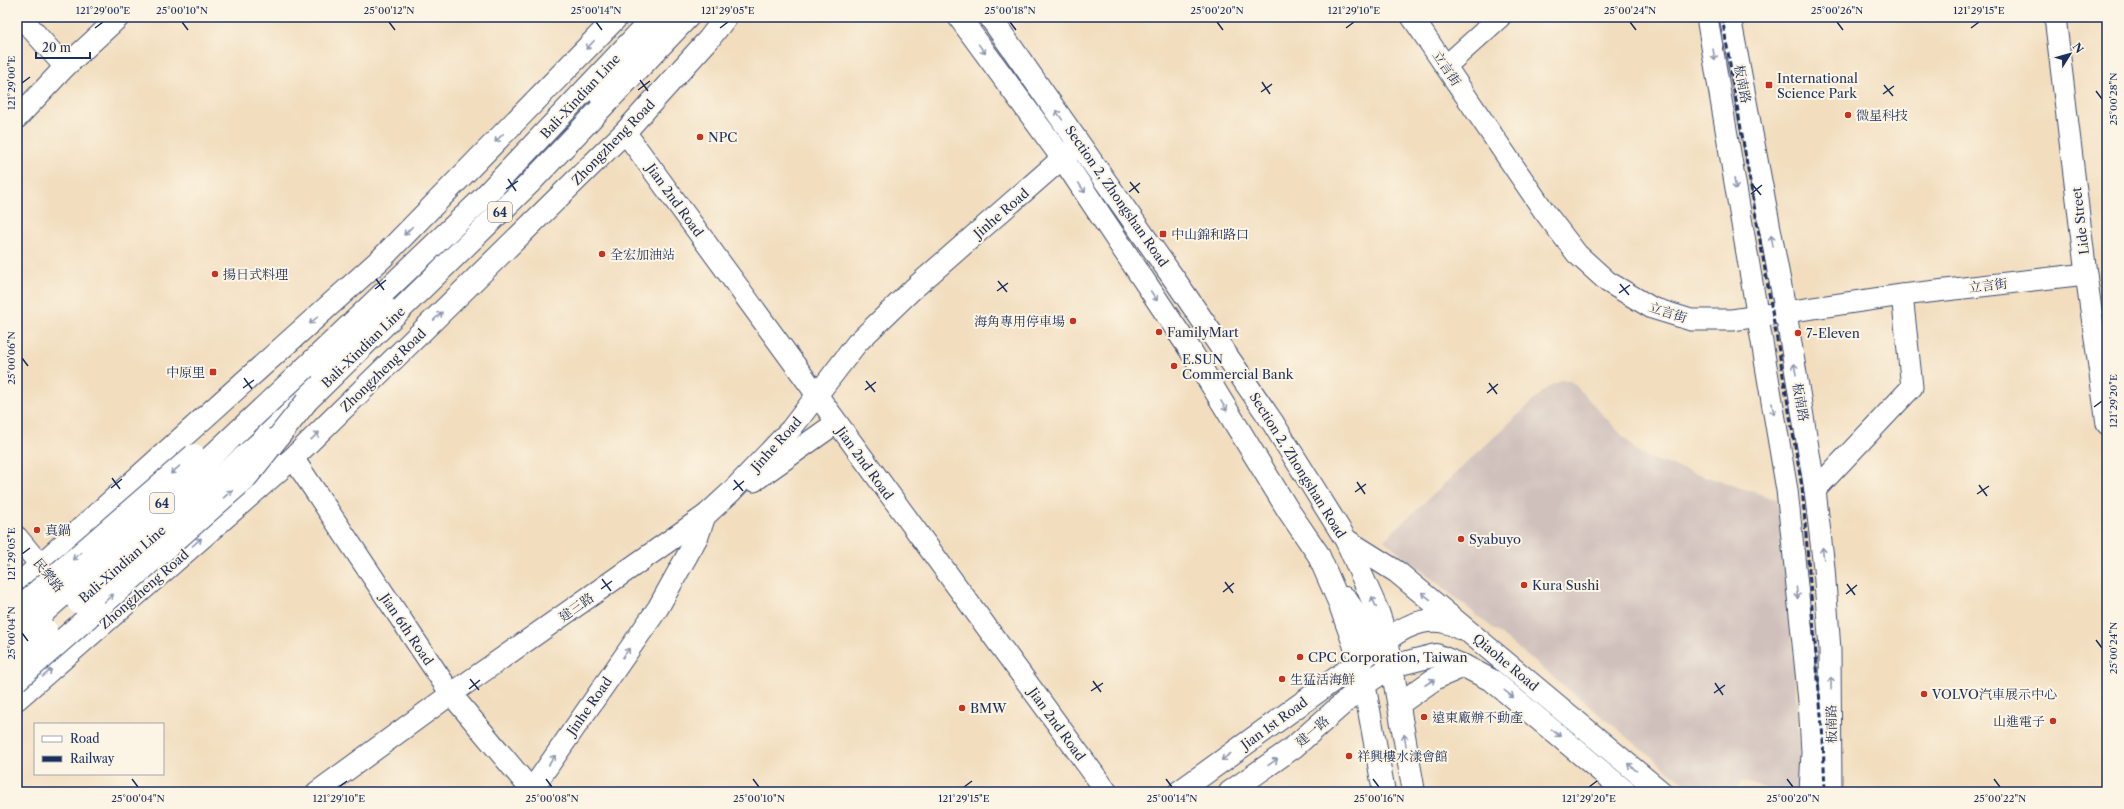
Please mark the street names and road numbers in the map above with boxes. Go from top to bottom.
street label: 立言街 [1429,47,1465,89]
street label: Bali-Xindian Line [537,50,623,142]
street label: 板南路 [1731,63,1755,105]
street label: Zhongzheng Road [568,96,658,188]
street label: Section 2, Zhongshan Road [1062,122,1172,270]
street label: Jian 2nd Road [642,159,707,240]
street label: Jinhe Road [969,185,1032,243]
street label: Lide Street [2068,186,2092,256]
road number: 64 [488,202,512,222]
street label: 立言街 [1968,275,2008,295]
street label: 立言街 [1647,298,1689,326]
street label: Bali-Xindian Line [318,303,408,391]
street label: Zhongzheng Road [337,325,429,415]
street label: 板南路 [1790,381,1812,423]
street label: Section 2, Zhongshan Road [1247,389,1350,541]
street label: Jinhe Road [746,413,805,476]
street label: Jian 2nd Road [832,422,897,503]
road number: 64 [150,493,174,513]
street label: Bali-Xindian Line [75,522,169,606]
street label: Zhongzheng Road [96,546,192,632]
street label: 民樂路 [31,555,67,595]
street label: Jian 6th Road [376,588,437,668]
street label: 建三路 [555,589,597,625]
street label: Qiaohe Road [1470,630,1542,694]
street label: Jinhe Road [562,674,615,740]
street label: Jian 2nd Road [1024,683,1089,764]
street label: Jian 1st Road [1236,693,1310,754]
street label: 板南路 [1823,704,1839,744]
street label: 建一路 [1292,712,1332,750]

